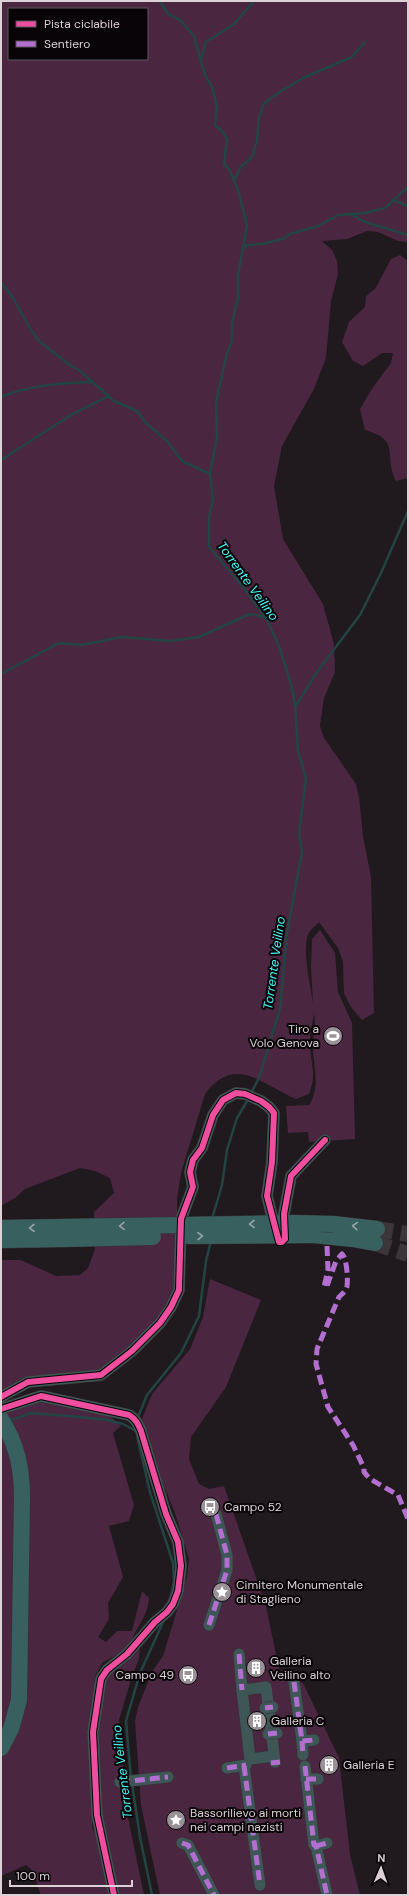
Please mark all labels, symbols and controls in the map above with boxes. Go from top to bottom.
legend [8,8,148,60]
text: Pista ciclabile [44,16,120,32]
text: Sentiero [44,36,90,52]
water label: Torrente Veilino [213,538,283,624]
water label: Torrente Veilino [259,915,289,1011]
place label: Tiro a Volo Genova [249,1021,319,1051]
sports icon: Tiro a Volo Genova [322,1025,344,1047]
one-way arrow [249,1220,255,1228]
one-way arrow [119,1222,125,1230]
one-way arrow [352,1222,358,1231]
one-way arrow [29,1223,35,1232]
one-way arrow [197,1232,203,1240]
bus stop icon: Campo 52 [199,1496,221,1518]
place label: Campo 52 [224,1499,282,1515]
place label: Cimitero Monumentale di Staglieno [236,1577,363,1607]
place icon: Cimitero Monumentale di Staglieno [211,1581,233,1603]
place label: Galleria Veilino alto [270,1653,331,1683]
building icon: Galleria Veilino alto [245,1657,267,1679]
bus stop icon: Campo 49 [177,1664,199,1686]
place label: Campo 49 [116,1667,174,1683]
building icon: Galleria C [246,1710,268,1732]
place label: Galleria C [271,1713,325,1729]
water label: Torrente Veilino [108,1724,136,1820]
building icon: Galleria E [318,1754,340,1776]
place label: Galleria E [343,1757,395,1773]
place label: Bassorilievo ai morti nei campi nazisti [190,1805,301,1835]
place icon: Bassorilievo ai morti nei campi nazisti [165,1809,187,1831]
north arrow [361,1848,401,1888]
text: N [377,1851,386,1865]
scale bar [10,1862,132,1888]
text: 100 m [16,1868,50,1884]

